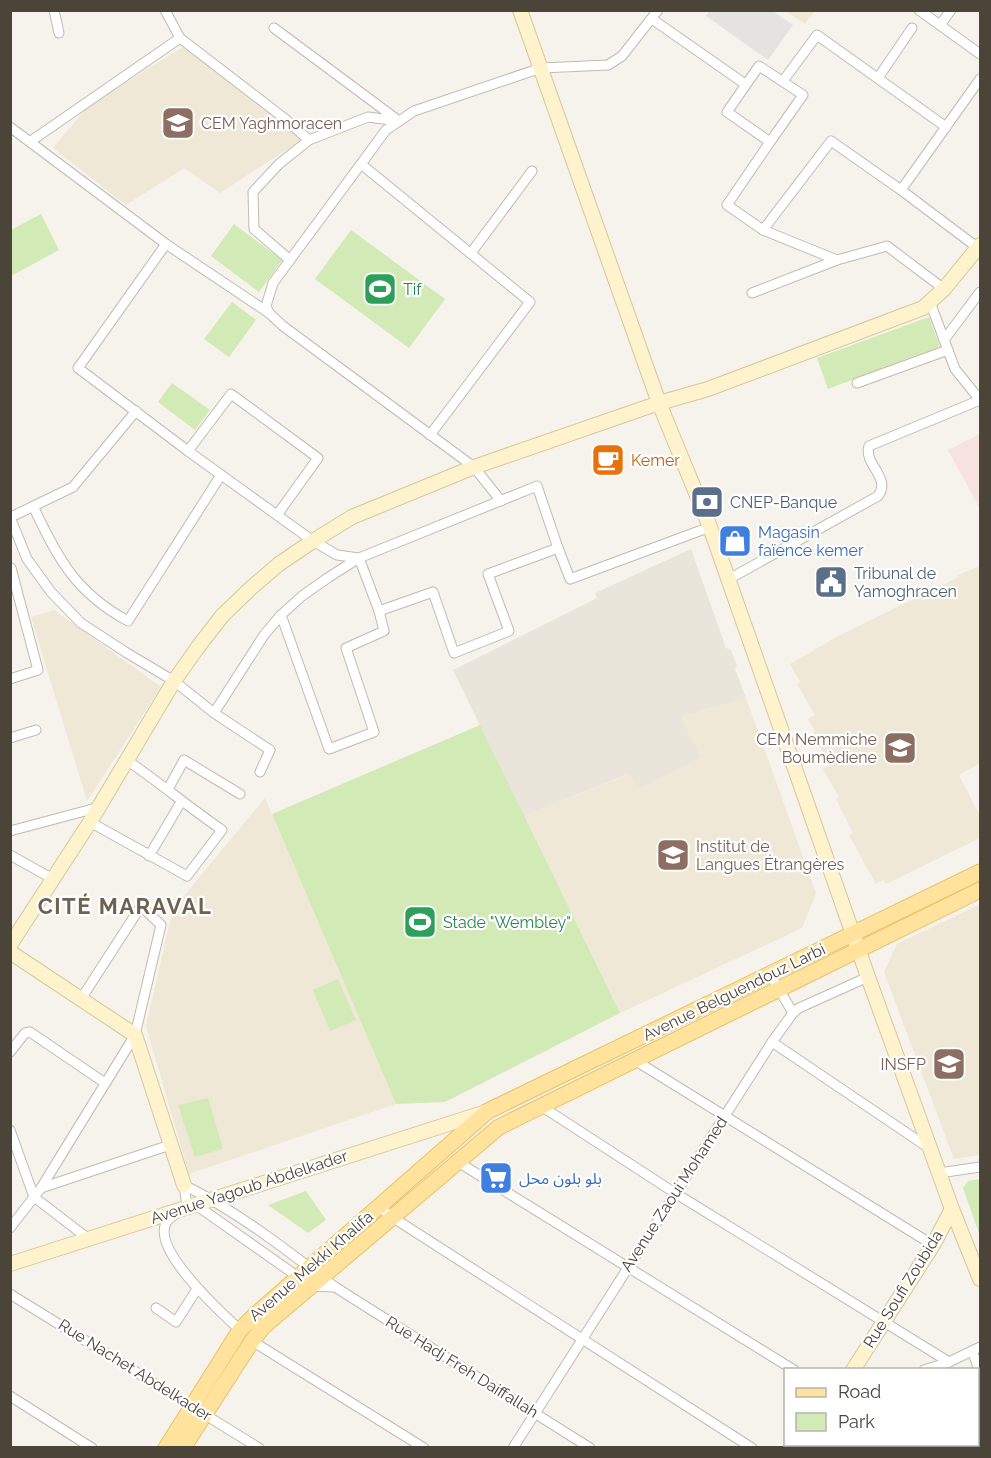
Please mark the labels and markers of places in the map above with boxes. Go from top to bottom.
school or university icon: CEM Yaghmoracen [160,105,196,141]
place label: CEM Yaghmoracen [201,114,342,133]
sports icon: Tif [362,271,398,307]
place label: Tif [403,280,422,299]
cafe icon: Kemer [590,442,626,478]
place label: Kemer [631,451,680,470]
bank icon: CNEP-Banque [689,484,725,520]
place label: CNEP-Banque [730,493,837,512]
shop icon: Magasin faïence kemer [717,523,753,559]
place label: Magasin faïence kemer [758,523,864,560]
public building icon: Tribunal de Yamoghracen [813,564,849,600]
place label: Tribunal de Yamoghracen [854,564,957,601]
place label: CEM Nemmiche Boumèdiene [756,730,877,767]
school or university icon: CEM Nemmiche Boumèdiene [882,730,918,766]
school or university icon: Institut de Langues Étrangères [655,837,691,873]
place label: Institut de Langues Étrangères [696,837,845,874]
sports icon: Stade "Wembley" [402,904,438,940]
place label: Stade "Wembley" [443,913,571,932]
school or university icon: INSFP [931,1046,967,1082]
place label: INSFP [881,1055,926,1074]
supermarket icon: بلو بلون محل [478,1160,514,1196]
place label: بلو بلون محل [519,1169,602,1188]

